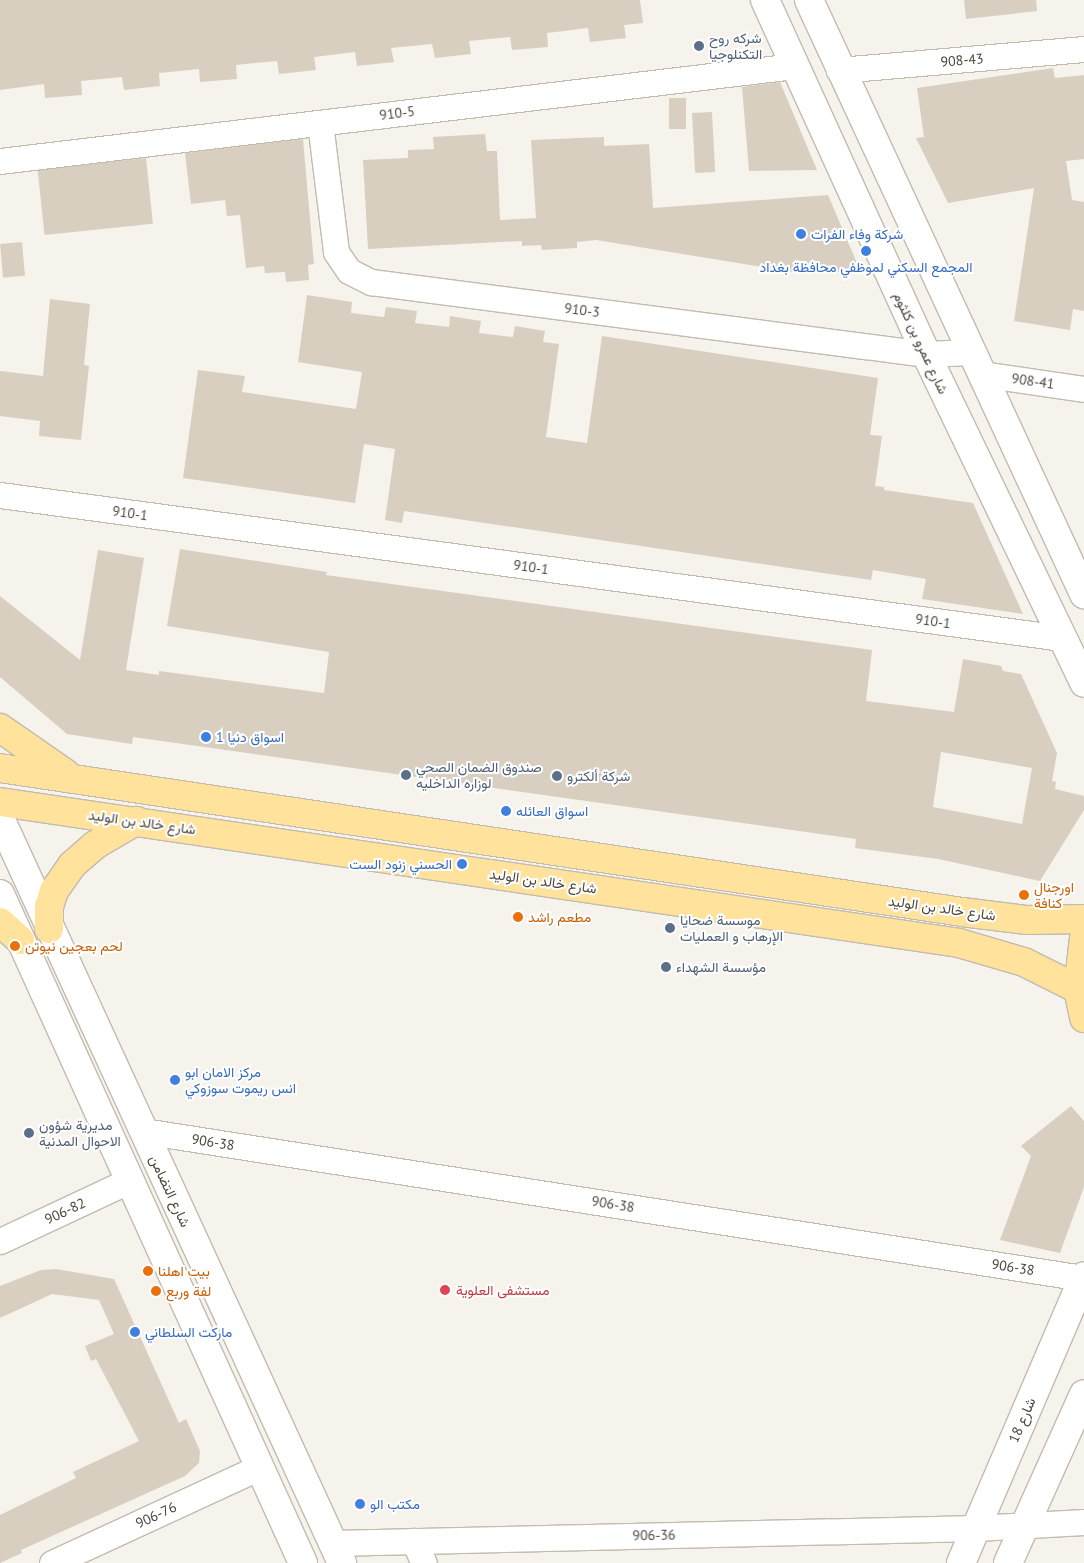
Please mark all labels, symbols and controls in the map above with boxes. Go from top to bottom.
place label: شركه روح التكنلوجيا [709,30,762,62]
marker: شركه روح التكنلوجيا [693,40,705,52]
street label: 908-43 [940,50,984,70]
street label: 910-5 [378,102,416,124]
place label: شركة وفاء الفرات [811,226,903,242]
marker: شركة وفاء الفرات [795,228,807,240]
marker: المجمع السكني لموظفي محافظة بغداد [860,245,872,257]
place label: المجمع السكني لموظفي محافظة بغداد [759,259,973,275]
street label: شارع عمرو بن كلثوم [890,289,952,397]
street label: 910-3 [563,299,601,321]
street label: 908-41 [1010,370,1056,392]
street label: 910-1 [111,502,149,524]
street label: 910-1 [512,556,550,578]
street label: 910-1 [914,610,952,632]
place label: اسواق دنيا 1 [216,729,284,745]
marker: اسواق دنيا 1 [200,731,212,743]
place label: صندوق الضمان الصحي لوزاره الداخليه [416,759,542,792]
place label: شركة ألكترو [567,768,630,784]
marker: صندوق الضمان الصحي لوزاره الداخليه [400,769,412,781]
marker: شركة ألكترو [551,770,563,782]
place label: اسواق العائله [516,803,588,819]
marker: اسواق العائله [500,805,512,817]
street label: شارع خالد بن الوليد [87,806,197,838]
place label: الحسني زنود الست [349,856,452,872]
marker: الحسني زنود الست [456,858,468,870]
street label: شارع خالد بن الوليد [488,865,598,897]
place label: اورجنال كنافة [1034,879,1074,912]
marker: اورجنال كنافة [1018,889,1030,901]
street label: شارع خالد بن الوليد [887,892,997,924]
place label: مطعم راشد [528,909,591,925]
marker: مطعم راشد [512,911,524,923]
place label: موسسة ضحايا الإرهاب و العمليات [680,912,783,944]
marker: موسسة ضحايا الإرهاب و العمليات [664,922,676,934]
place label: لحم بعجين نيوتن [25,938,123,954]
marker: لحم بعجين نيوتن [9,940,21,952]
place label: مؤسسة الشهداء [676,959,766,975]
marker: مؤسسة الشهداء [660,961,672,973]
place label: مركز الامان ابو انس ريموت سوزوكي [185,1064,296,1096]
marker: مركز الامان ابو انس ريموت سوزوكي [169,1074,181,1086]
place label: مديرية شؤون الاحوال المدنية [39,1117,121,1150]
marker: مديرية شؤون الاحوال المدنية [23,1127,35,1139]
street label: 906-38 [190,1130,236,1154]
street label: شارع التضامن [146,1152,194,1230]
street label: 906-38 [590,1192,636,1216]
street label: 906-82 [42,1194,88,1228]
street label: 906-38 [990,1255,1036,1279]
place label: بيت اهلنا [158,1263,210,1279]
marker: بيت اهلنا [142,1265,154,1277]
place label: مستشفى العلوية [456,1282,550,1298]
place label: لفة وربع [166,1283,211,1299]
marker: مستشفى العلوية [438,1283,452,1297]
marker: لفة وربع [150,1285,162,1297]
place label: ماركت السلطاني [145,1324,232,1340]
marker: ماركت السلطاني [129,1326,141,1338]
street label: شارع 18 [1005,1395,1039,1445]
place label: مكتب الو [370,1496,420,1512]
street label: 906-76 [133,1498,179,1532]
marker: مكتب الو [354,1498,366,1510]
street label: 906-36 [632,1526,676,1544]

